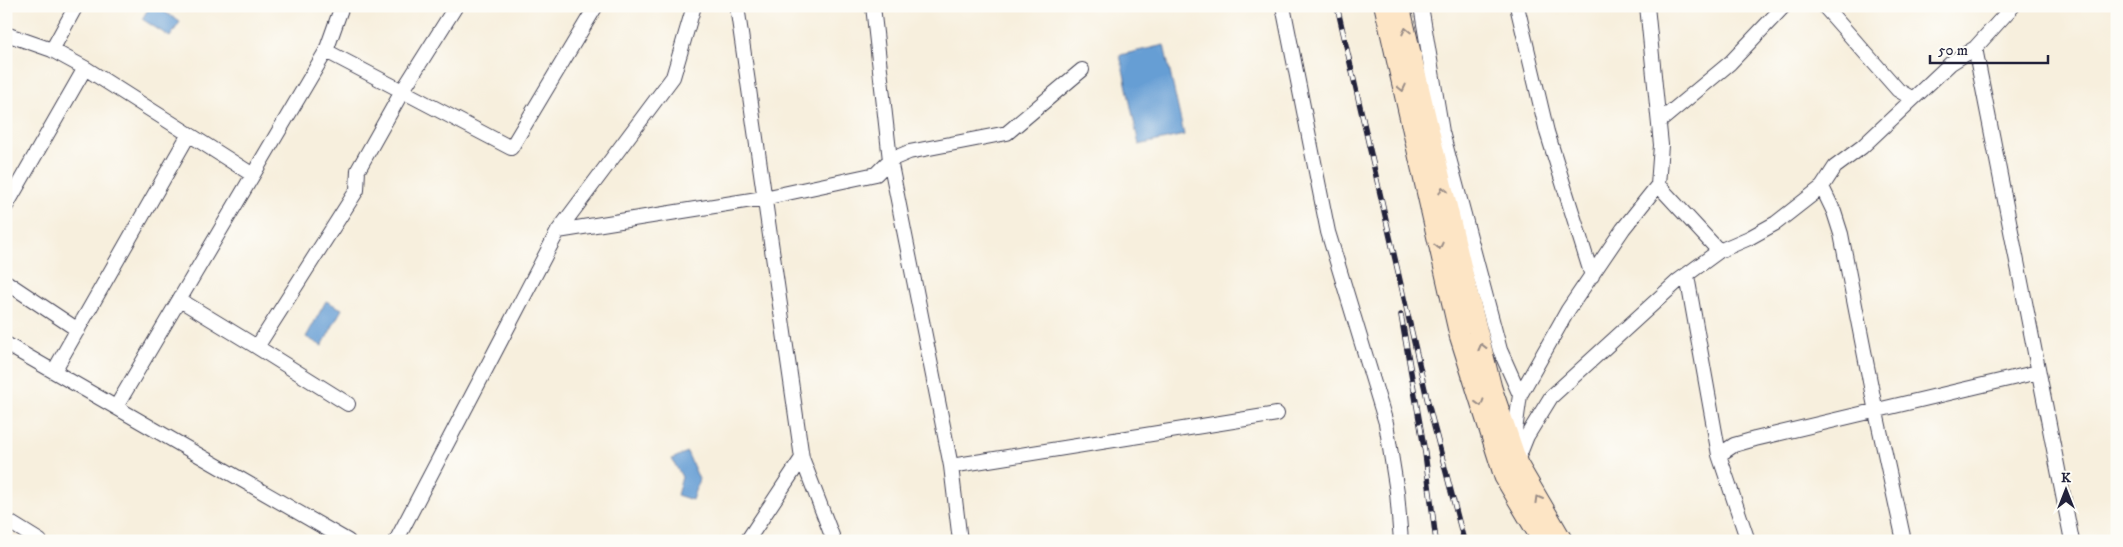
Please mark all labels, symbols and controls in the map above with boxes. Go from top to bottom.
one-way arrow [1401,27,1411,36]
scale bar [1930,32,2048,64]
text: 50 m [1938,41,1968,60]
one-way arrow [1396,83,1407,92]
one-way arrow [1438,185,1449,194]
one-way arrow [1433,242,1444,251]
one-way arrow [1477,344,1487,352]
one-way arrow [1475,399,1485,407]
north arrow [2040,464,2090,514]
text: K [2061,469,2072,487]
one-way arrow [1535,495,1545,504]

